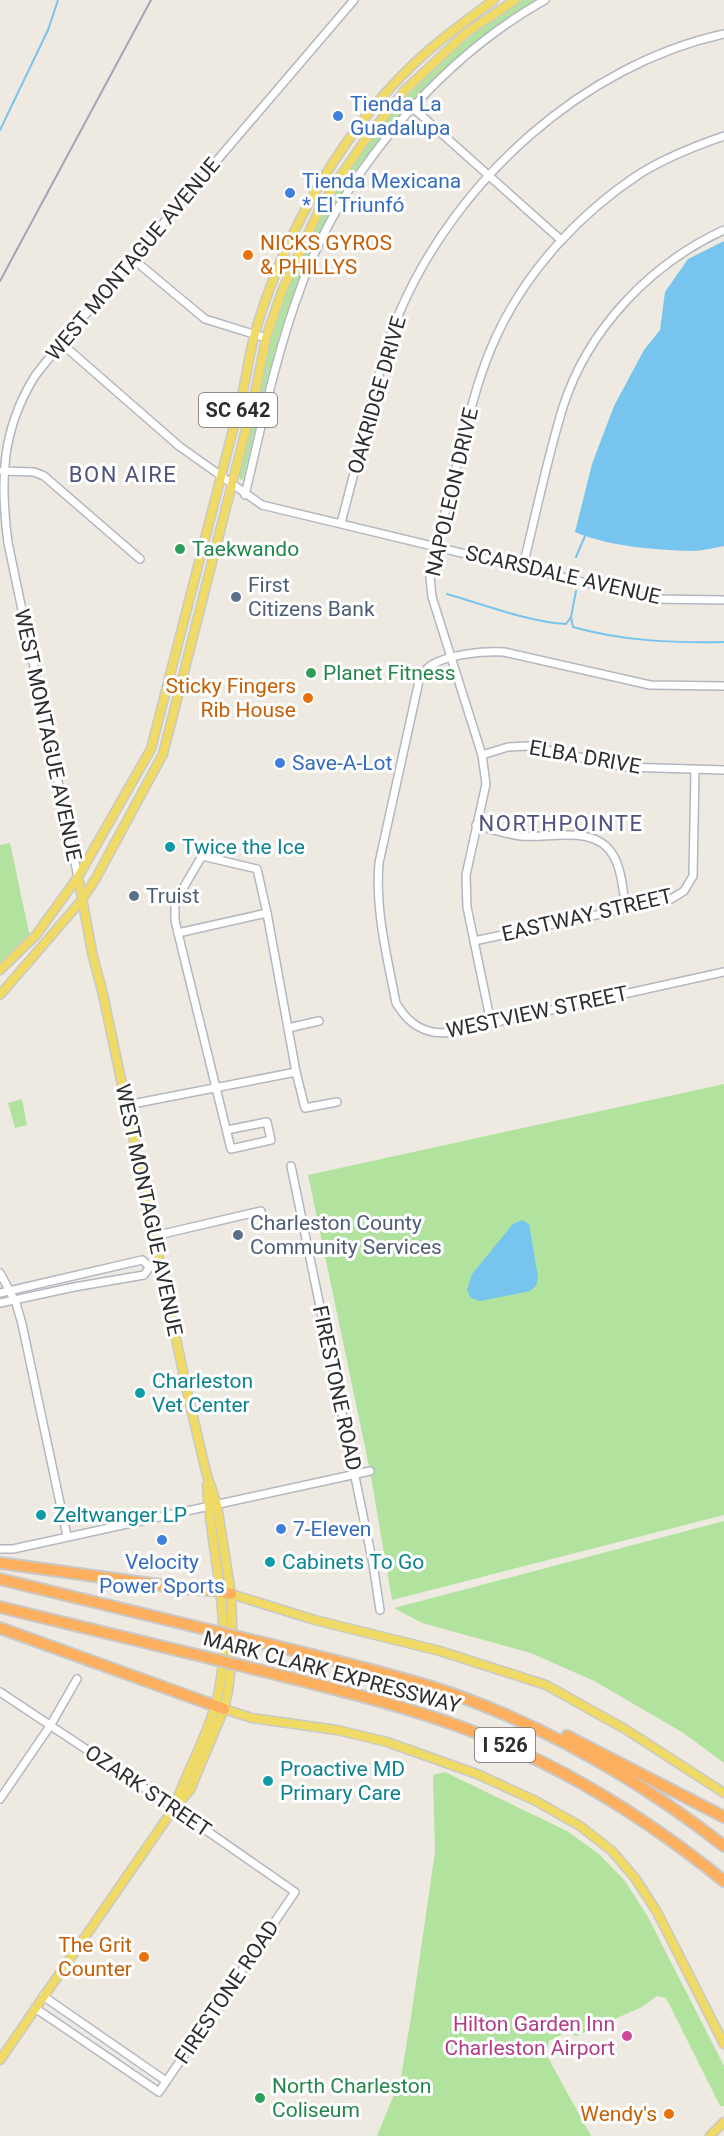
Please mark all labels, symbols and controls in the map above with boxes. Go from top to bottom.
place label: Tienda La Guadalupa [350,92,450,140]
marker: Tienda La Guadalupa [331,109,345,123]
street label: WEST MONTAGUE AVENUE [41,153,225,365]
place label: Tienda Mexicana * El Triunfó [302,169,461,217]
marker: Tienda Mexicana * El Triunfó [283,186,297,200]
place label: NICKS GYROS & PHILLYS [260,231,392,279]
marker: NICKS GYROS & PHILLYS [241,248,255,262]
street label: OAKRIDGE DRIVE [343,313,411,477]
road number: SC 642 [199,393,277,427]
street label: NAPOLEON DRIVE [421,405,483,579]
district label: BON AIRE [69,462,177,487]
place label: Taekwando [192,537,299,561]
street label: SCARSDALE AVENUE [463,541,663,609]
marker: Taekwando [173,542,187,556]
place label: First Citizens Bank [248,573,375,621]
marker: First Citizens Bank [229,590,243,604]
street label: WEST MONTAGUE AVENUE [10,607,86,863]
place label: Planet Fitness [323,661,456,685]
marker: Planet Fitness [304,666,318,680]
place label: Sticky Fingers Rib House [166,674,296,722]
marker: Sticky Fingers Rib House [301,691,315,705]
street label: ELBA DRIVE [527,735,643,779]
place label: Save-A-Lot [292,751,393,775]
marker: Save-A-Lot [273,756,287,770]
district label: NORTHPOINTE [479,811,643,836]
place label: Twice the Ice [182,835,305,859]
marker: Twice the Ice [163,840,177,854]
place label: Truist [146,884,199,908]
street label: EASTWAY STREET [499,884,675,946]
marker: Truist [127,889,141,903]
street label: WESTVIEW STREET [444,981,630,1043]
street label: WEST MONTAGUE AVENUE [111,1082,187,1338]
place label: Charleston County Community Services [250,1211,442,1259]
marker: Charleston County Community Services [231,1228,245,1242]
street label: FIRESTONE ROAD [308,1303,366,1473]
place label: Charleston Vet Center [152,1369,253,1417]
marker: Charleston Vet Center [133,1386,147,1400]
place label: Zeltwanger LP [53,1503,187,1527]
marker: Zeltwanger LP [34,1508,48,1522]
place label: 7-Eleven [293,1517,371,1541]
marker: 7-Eleven [274,1522,288,1536]
marker: Velocity Power Sports [155,1533,169,1547]
place label: Velocity Power Sports [99,1550,225,1598]
place label: Cabinets To Go [282,1550,424,1574]
marker: Cabinets To Go [263,1555,277,1569]
street label: MARK CLARK EXPRESSWAY [201,1626,464,1718]
road number: I 526 [475,1728,535,1762]
street label: OZARK STREET [81,1740,216,1842]
place label: Proactive MD Primary Care [280,1757,405,1805]
marker: Proactive MD Primary Care [261,1774,275,1788]
street label: FIRESTONE ROAD [170,1916,284,2068]
place label: The Grit Counter [58,1933,132,1981]
marker: The Grit Counter [137,1950,151,1964]
place label: Hilton Garden Inn Charleston Airport [445,2012,615,2060]
marker: Hilton Garden Inn Charleston Airport [620,2029,634,2043]
place label: North Charleston Coliseum [272,2074,431,2122]
marker: North Charleston Coliseum [253,2091,267,2105]
place label: Wendy's [580,2102,657,2126]
marker: Wendy's [662,2107,676,2121]

